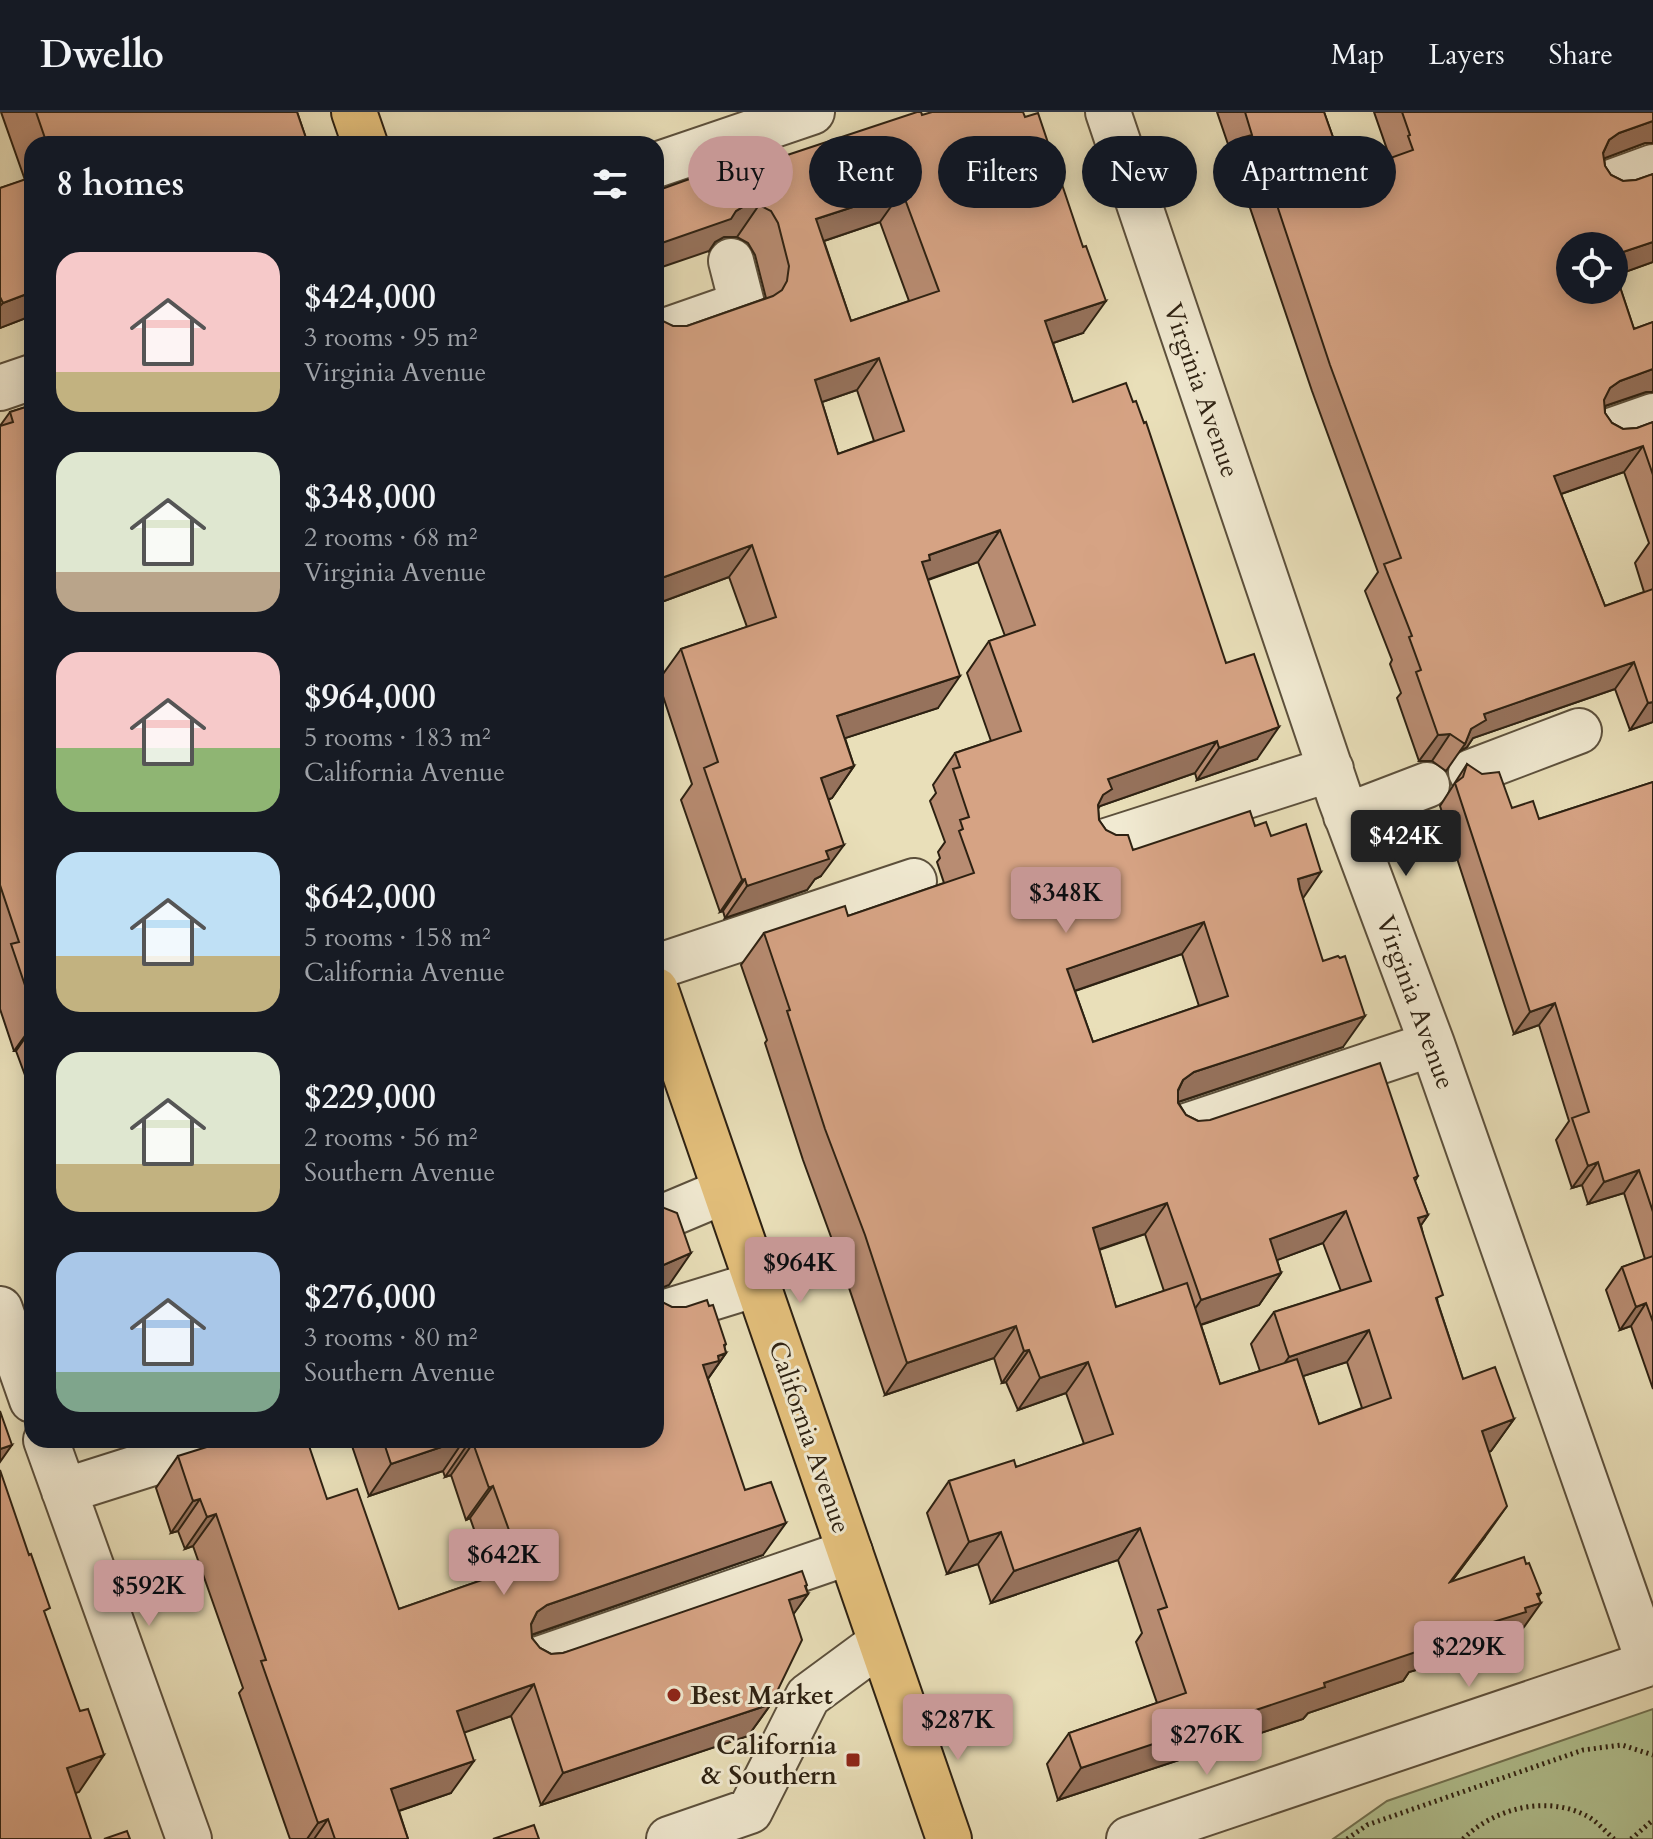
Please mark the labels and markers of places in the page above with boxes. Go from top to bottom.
pin: $424K [1350,810,1462,878]
pin: $348K [1010,867,1122,935]
pin: $964K [744,1237,856,1305]
pin: $642K [448,1529,560,1597]
pin: $592K [93,1560,205,1628]
pin: $229K [1413,1621,1525,1689]
place label: Best Market [690,1678,833,1713]
marker: Best Market [665,1686,683,1704]
pin: $287K [902,1694,1014,1762]
pin: $276K [1151,1709,1263,1777]
place label: California & Southern [701,1728,837,1793]
marker: California & Southern [844,1751,862,1769]

